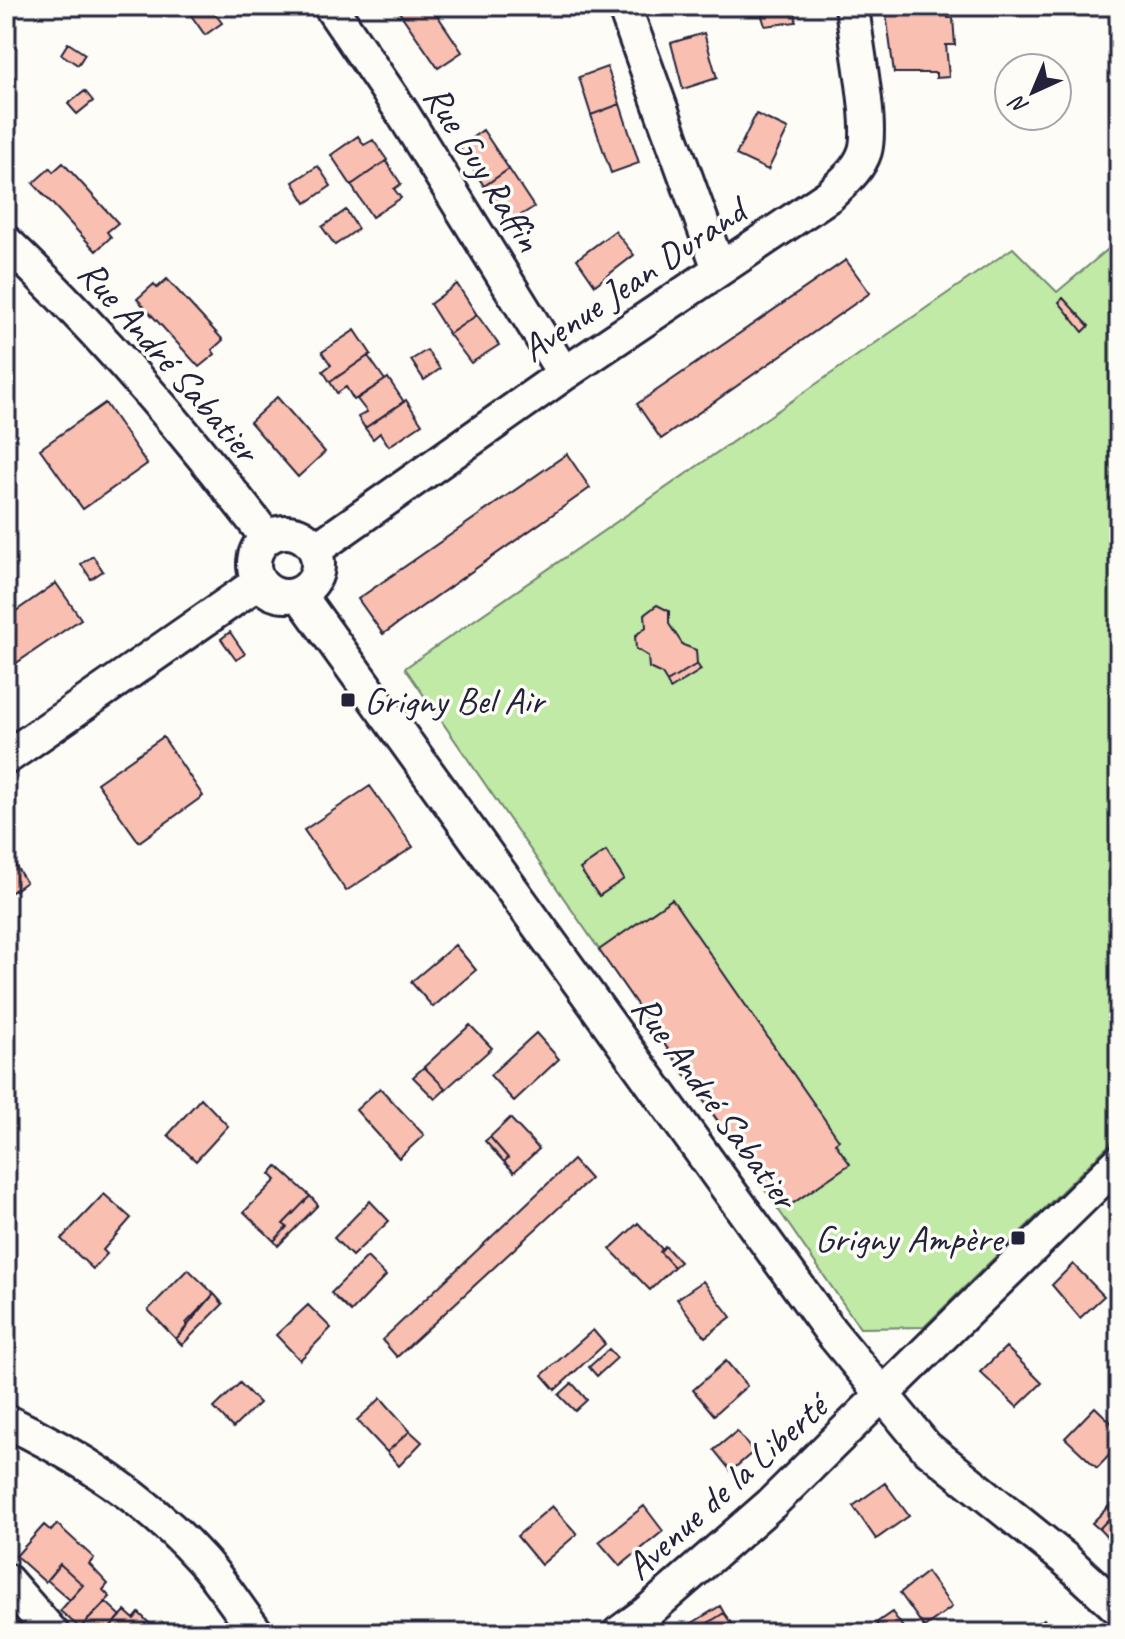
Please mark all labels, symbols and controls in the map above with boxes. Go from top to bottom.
north arrow [993,52,1073,132]
street label: Rue Guy Raffin [413,76,553,261]
text: N [1003,89,1034,120]
street label: Avenue Jean Durand [512,184,759,372]
street label: Rue André Sabatier [68,250,272,474]
place label: Grigny Bel Air [364,677,547,724]
marker: Grigny Bel Air [339,691,357,709]
street label: Rue André Sabatier [622,986,810,1221]
place label: Grigny Ampère [815,1215,1005,1262]
marker: Grigny Ampère [1009,1229,1027,1247]
street label: Avenue de la Liberté [616,1381,841,1590]

